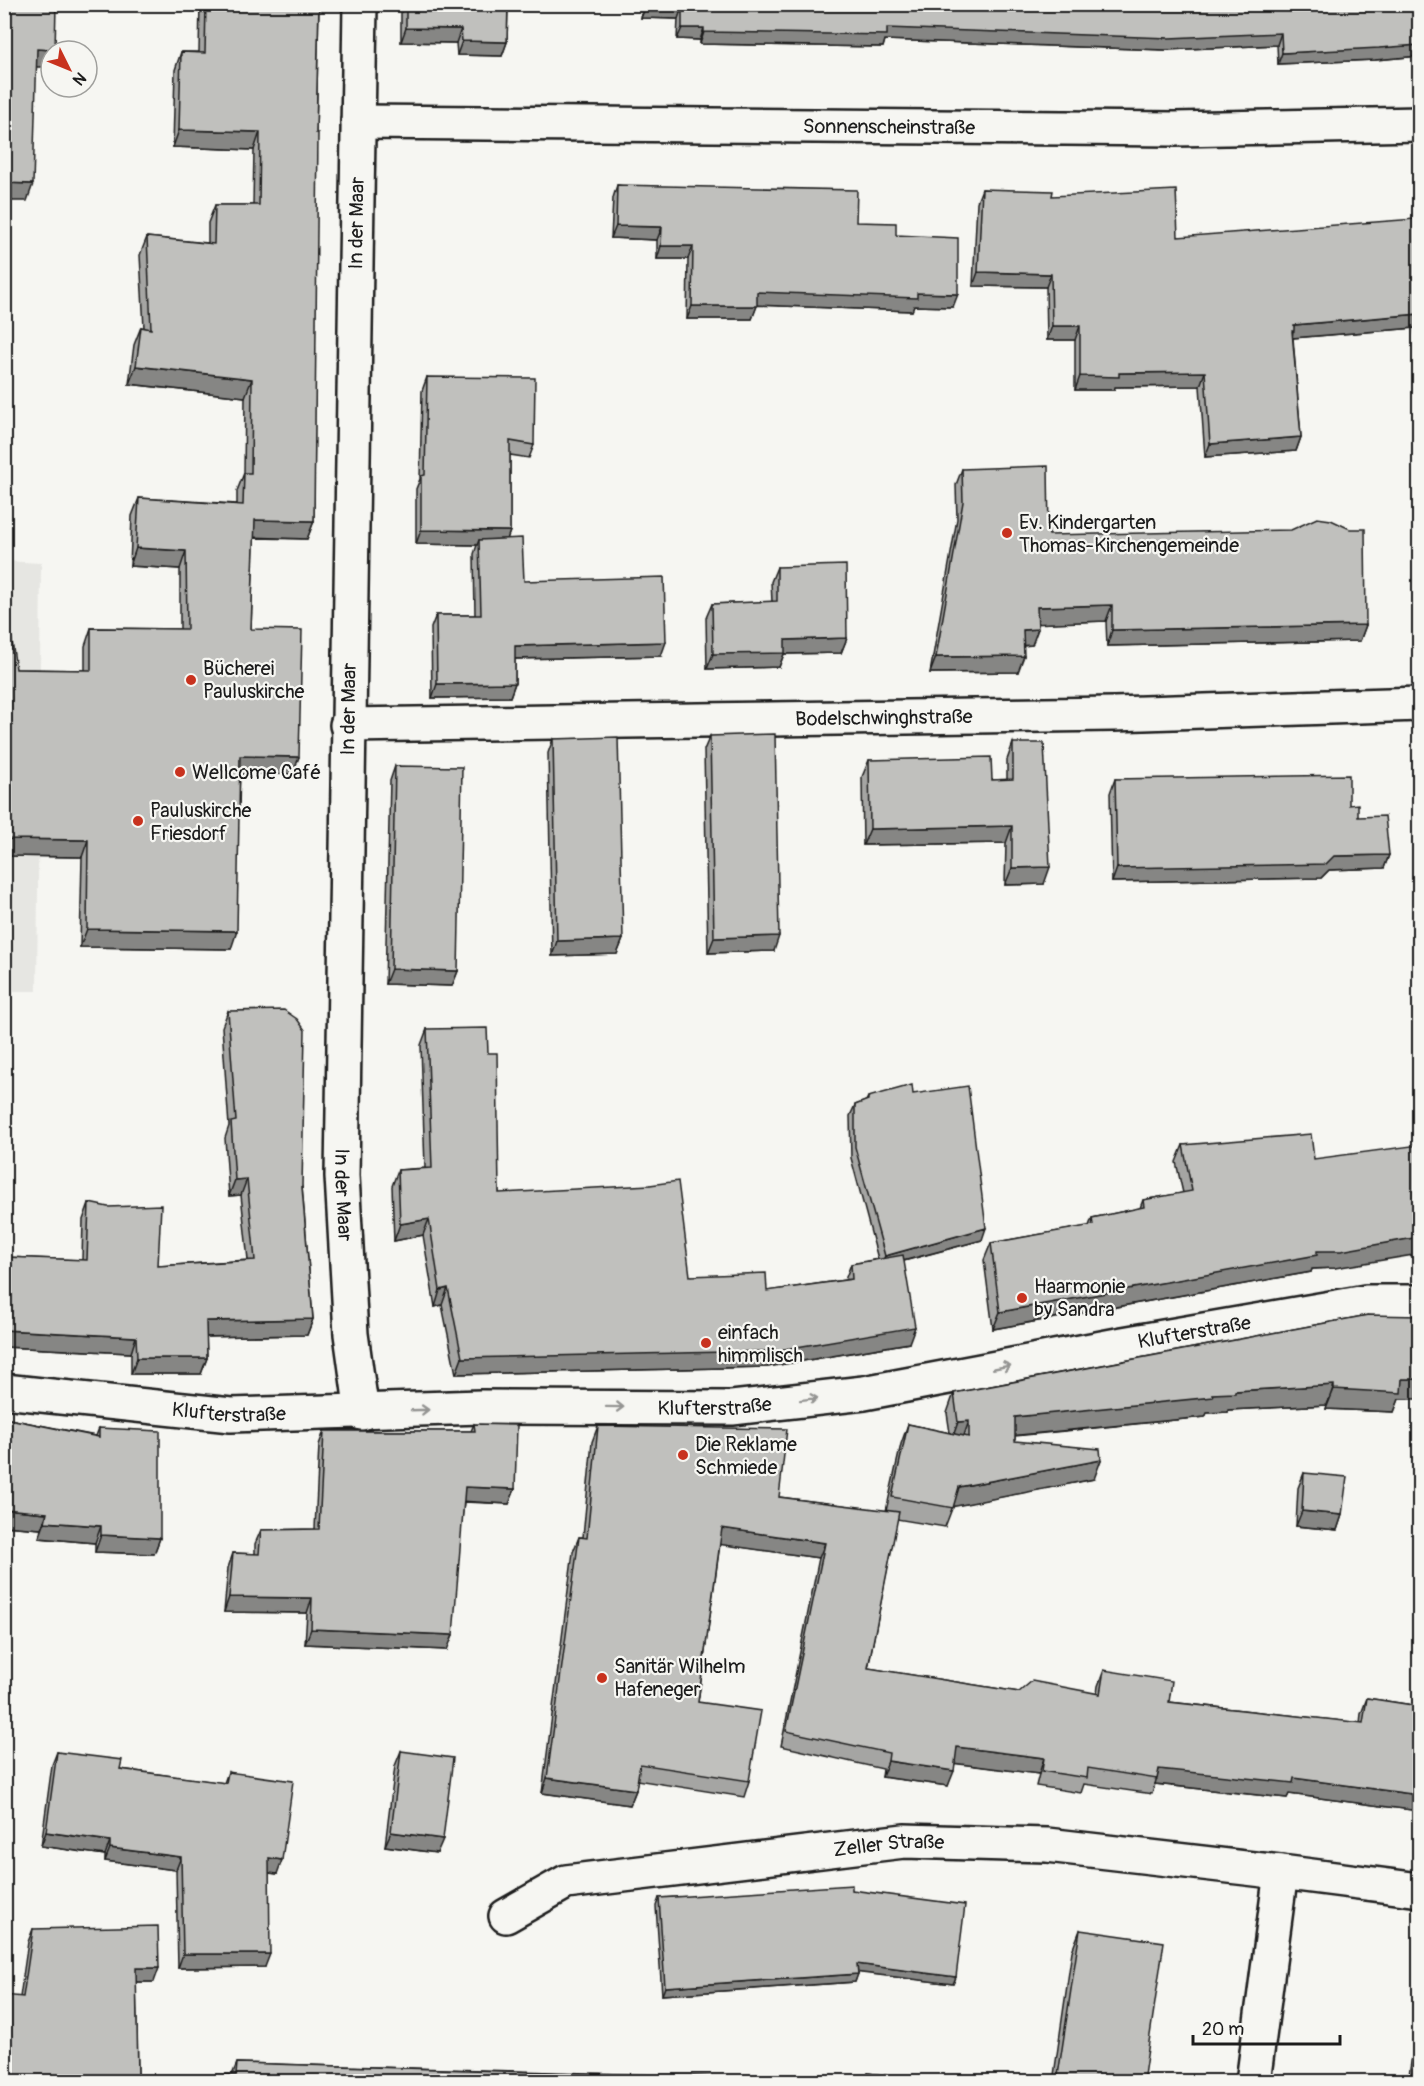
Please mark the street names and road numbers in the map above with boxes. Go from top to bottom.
street label: Sonnenscheinstraße [803,114,975,140]
street label: In der Maar [343,176,370,270]
street label: In der Maar [335,662,362,756]
street label: Bodelschwinghstraße [795,704,973,732]
street label: In der Maar [329,1148,358,1242]
street label: Klufterstraße [1136,1310,1253,1354]
street label: Klufterstraße [657,1392,773,1421]
street label: Klufterstraße [171,1397,286,1428]
street label: Zeller Straße [832,1829,945,1862]

